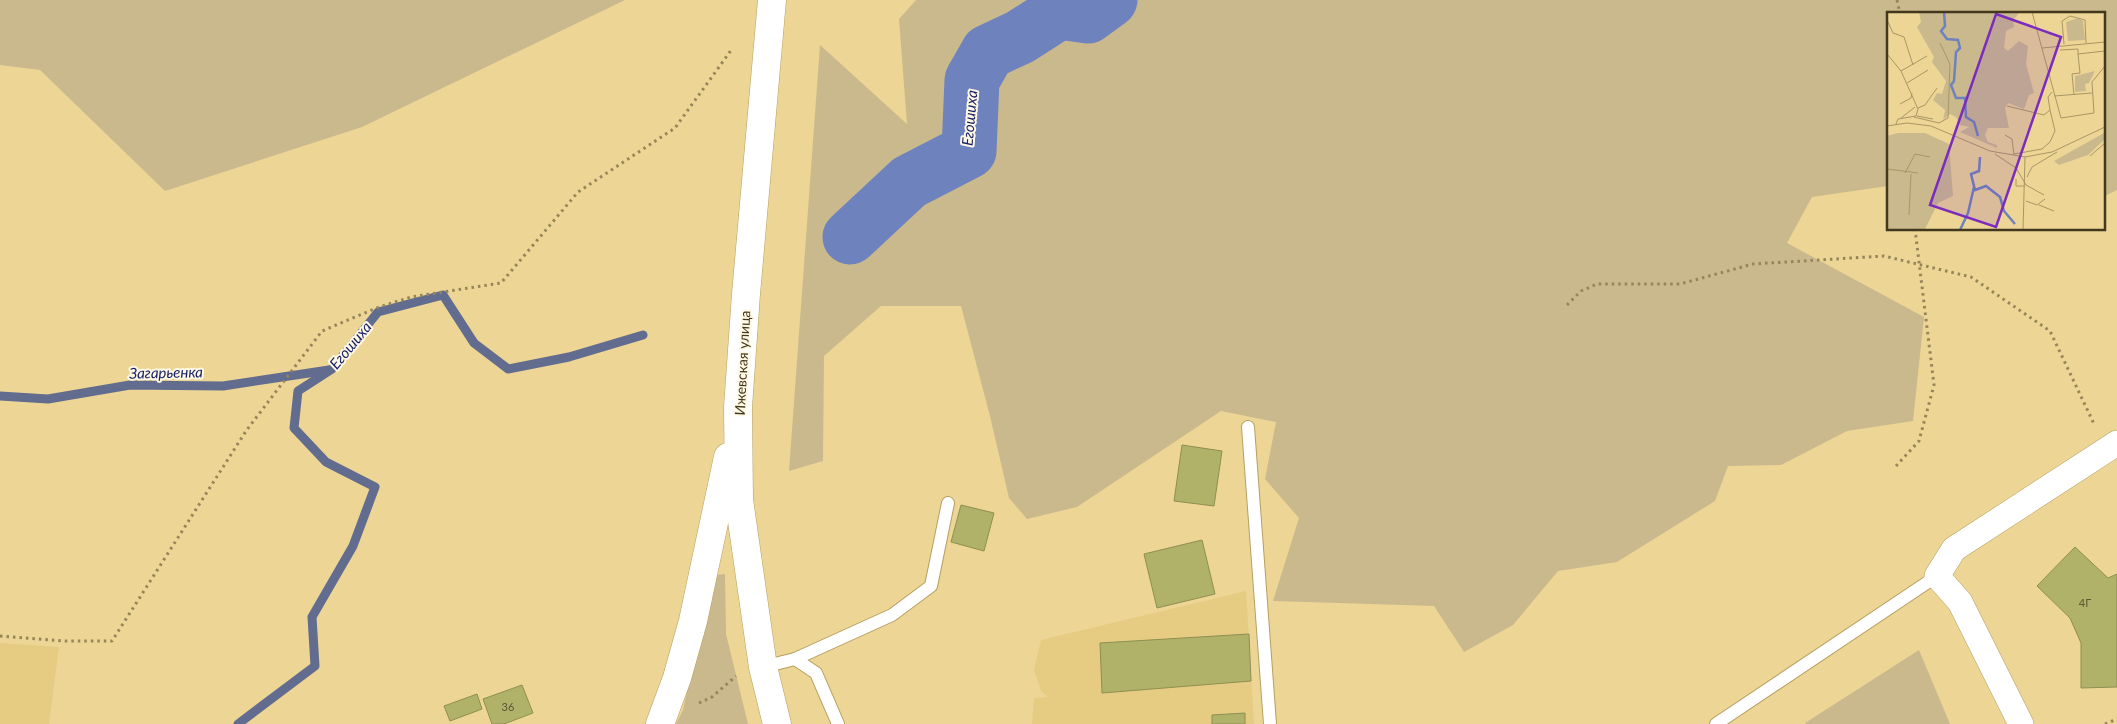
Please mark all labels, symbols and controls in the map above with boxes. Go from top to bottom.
inset map [1887,12,2104,230]
water label: Егошиха [958,89,980,147]
street label: Ижевская улица [731,310,753,416]
water label: Егошиха [325,318,375,372]
water label: Загарьенка [128,362,203,382]
house number: 4Г [2079,596,2091,609]
house number: 36 [502,700,514,713]

